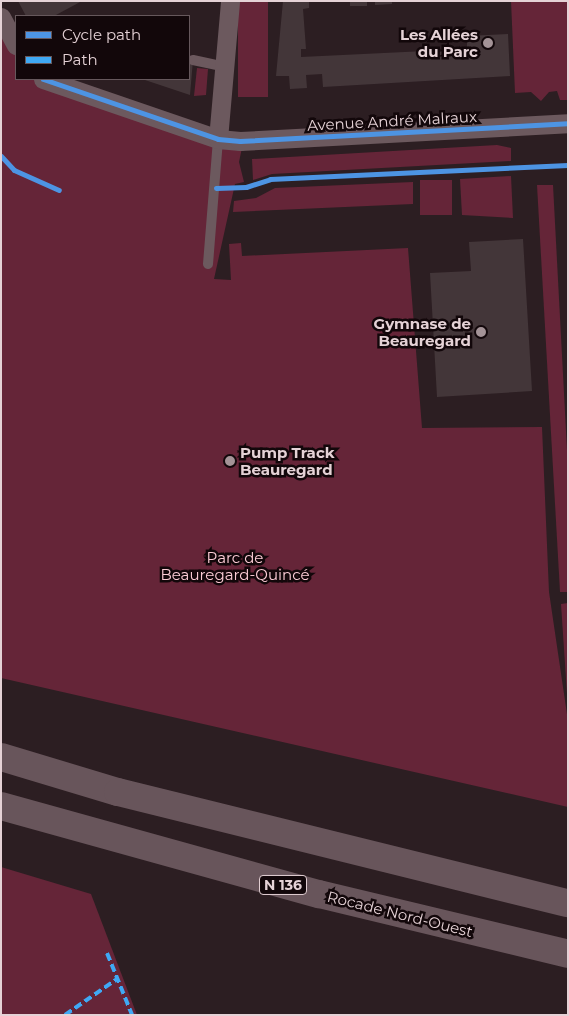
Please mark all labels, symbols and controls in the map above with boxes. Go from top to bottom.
legend [15,15,190,80]
text: Cycle path [62,25,141,44]
place label: Les Allées du Parc [400,25,478,60]
marker: Les Allées du Parc [482,37,494,49]
text: Path [62,50,98,69]
street label: Avenue André Malraux [307,108,477,134]
place label: Gymnase de Beauregard [374,314,471,349]
marker: Gymnase de Beauregard [475,326,487,338]
place label: Pump Track Beauregard [240,443,335,478]
marker: Pump Track Beauregard [224,455,236,467]
park label: Parc de Beauregard-Quincé [160,548,310,583]
road number: N 136 [258,874,308,896]
street label: Rocade Nord-Ouest [325,887,475,941]

